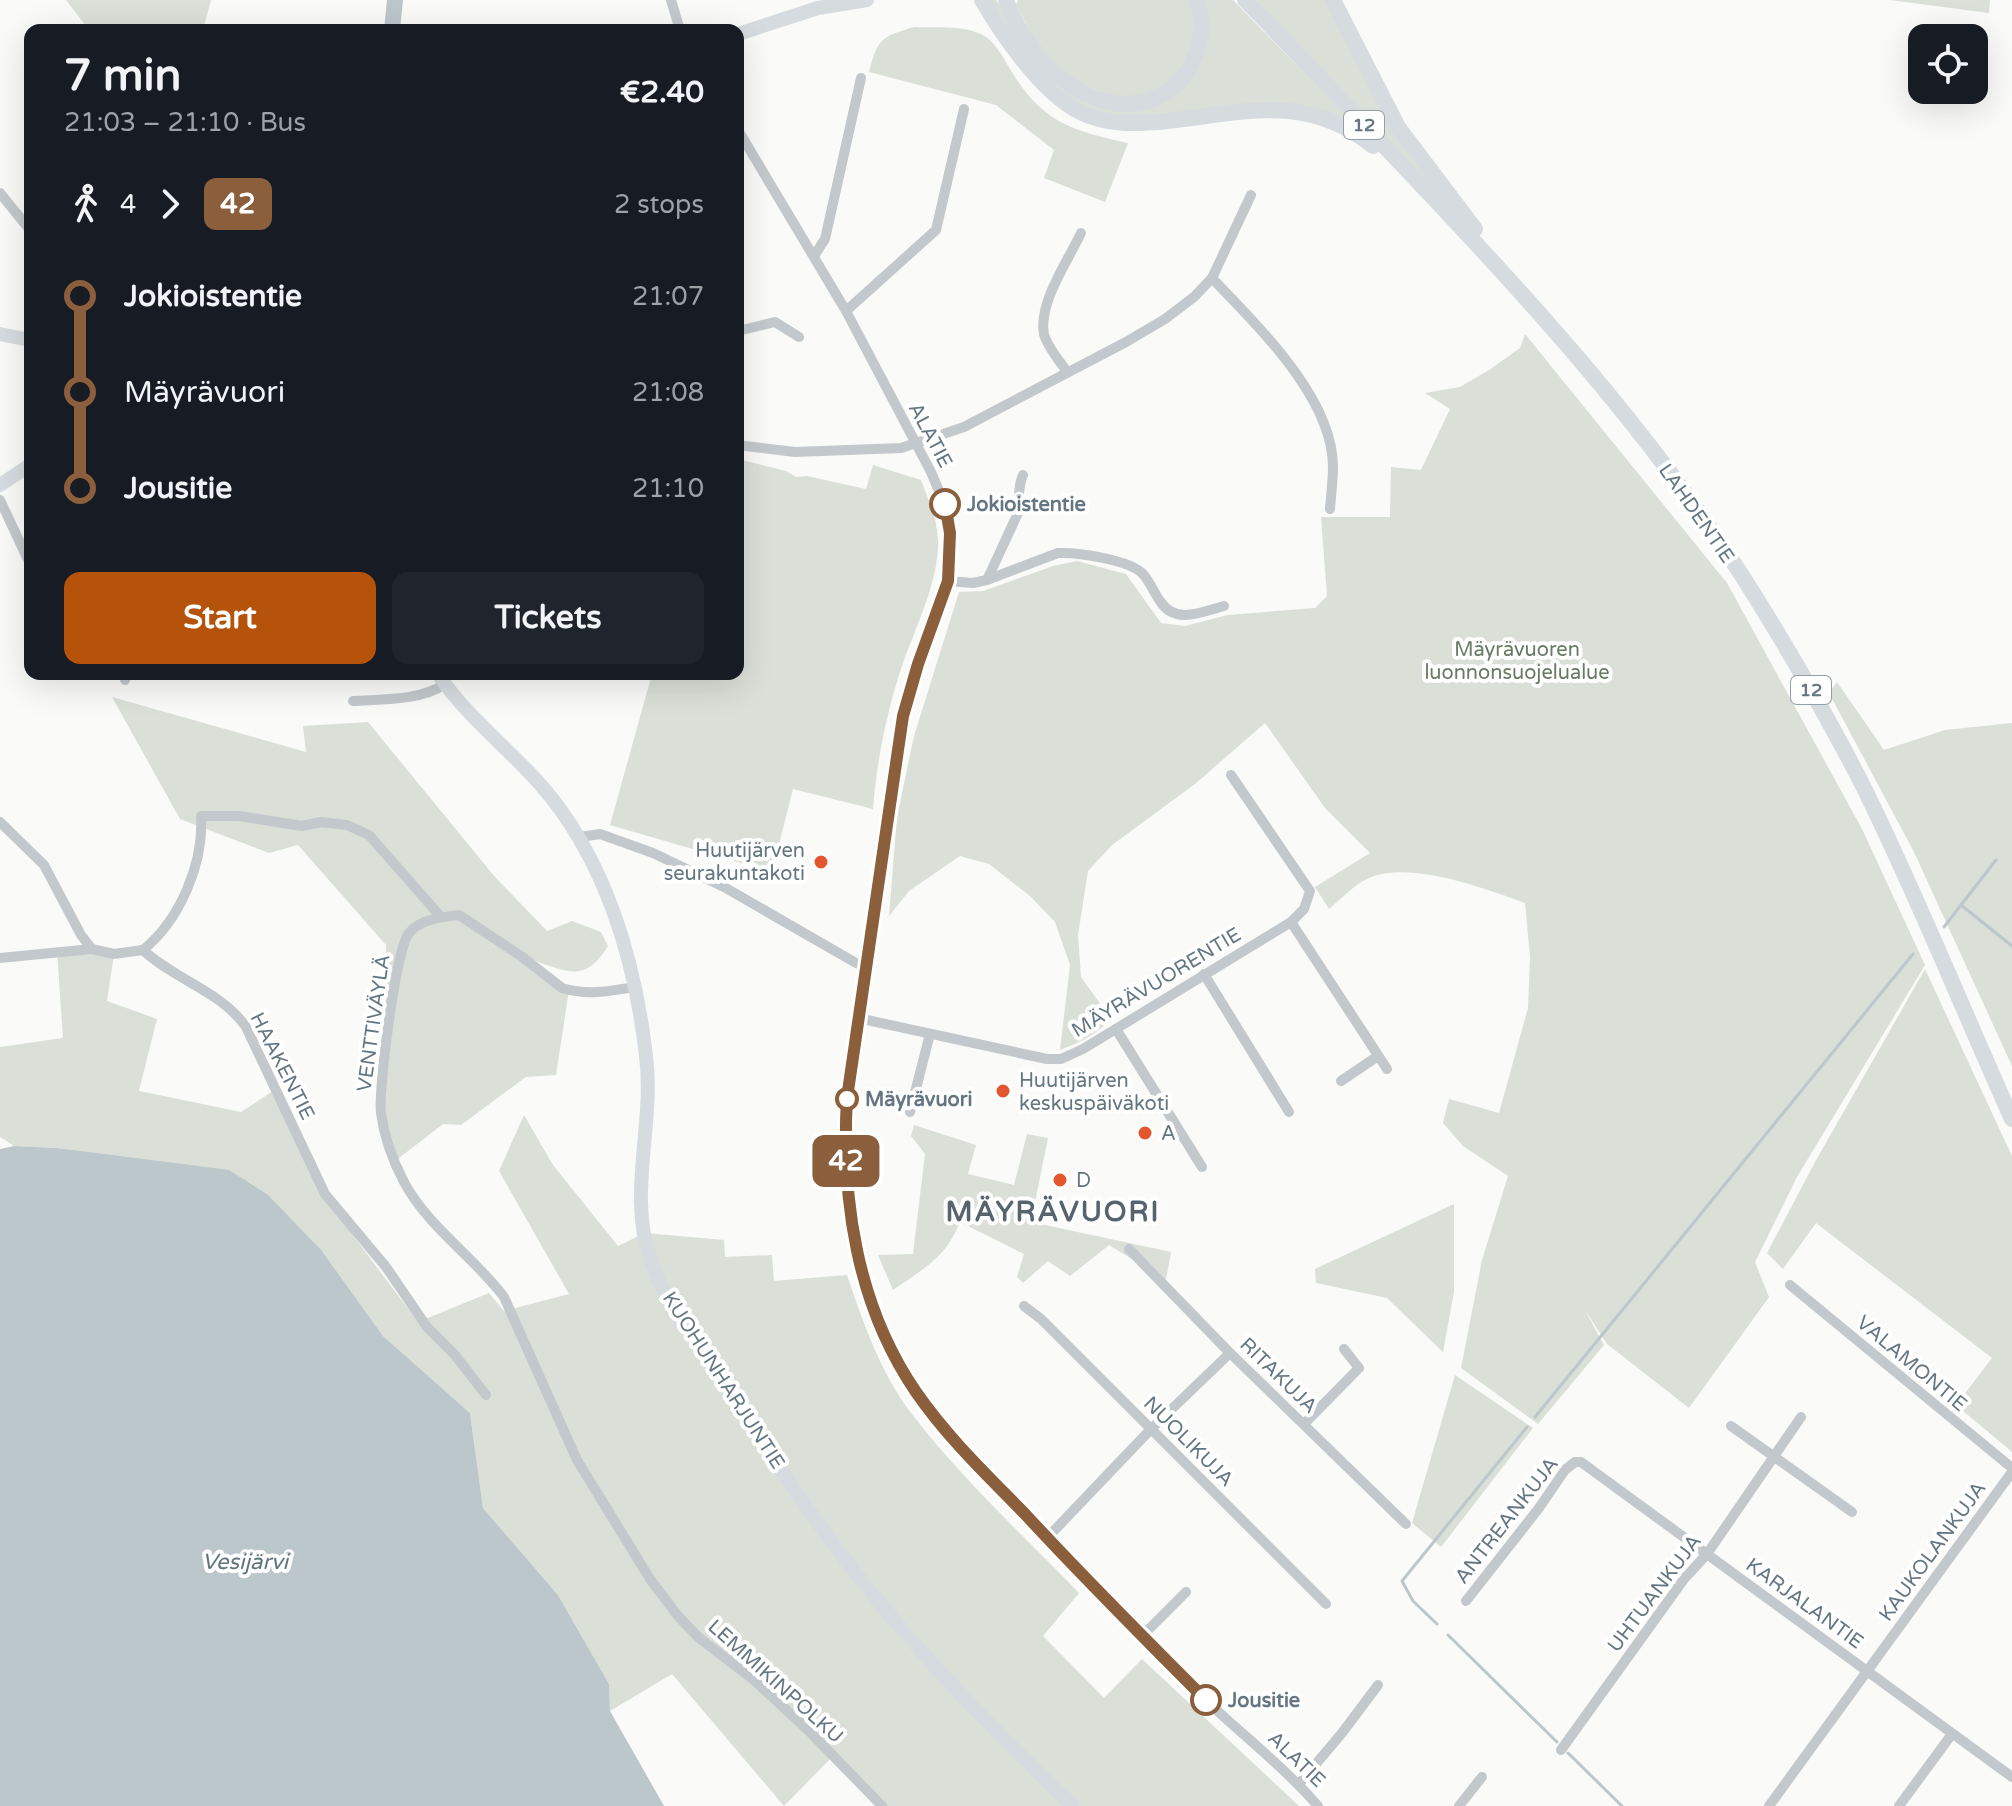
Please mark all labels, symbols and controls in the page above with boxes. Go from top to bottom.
map controls [1908,24,1988,104]
button: locate [1908,24,1988,104]
text: 7 min [64,50,181,103]
text: €2.40 [620,74,704,111]
text: 21:03 – 21:10 · Bus [64,107,306,138]
road number: 12 [1344,111,1384,139]
icon: walk [64,182,108,226]
icon: forward [148,182,192,226]
text: 42 [220,187,256,221]
text: 4 [120,189,136,220]
text: 2 stops [614,189,704,220]
text: Jokioistentie [124,278,302,315]
text: 21:07 [632,281,704,312]
text: Mäyrävuori [124,374,285,411]
text: 21:08 [632,377,704,408]
street label: ALATIE [903,399,957,472]
street label: LAHDENTIE [1653,459,1739,568]
text: Jousitie [124,470,232,507]
text: 21:10 [632,473,704,504]
marker: Jokioistentie [930,489,960,519]
place label: Jokioistentie [966,493,1086,517]
button: Start [64,572,376,664]
button: Tickets [392,572,704,664]
park label: Mäyrävuoren luonnonsuojelualue [1424,638,1610,685]
road number: 12 [1791,676,1831,704]
place label: Huutijärven seurakuntakoti [664,839,805,886]
marker: Huutijärven seurakuntakoti [812,853,830,871]
street label: MÄYRÄVUORENTIE [1068,923,1245,1043]
street label: VENTTIVÄYLÄ [352,953,395,1093]
street label: HAAKENTIE [245,1009,319,1124]
place label: Huutijärven keskuspäiväkoti [1019,1069,1169,1116]
marker: Huutijärven keskuspäiväkoti [994,1082,1012,1100]
marker: Mäyrävuori [836,1088,858,1110]
place label: Mäyrävuori [865,1088,972,1112]
place label: A [1161,1122,1176,1146]
marker: A [1136,1124,1154,1142]
line badge: 42 [810,1135,882,1187]
text: 42 [828,1144,864,1178]
place label: D [1076,1169,1091,1193]
marker: D [1051,1171,1069,1189]
district label: MÄYRÄVUORI [945,1195,1161,1229]
street label: KUOHUNHARJUNTIE [657,1287,789,1474]
street label: VALAMONTIE [1851,1311,1971,1417]
street label: RITAKUJA [1235,1333,1322,1419]
street label: NUOLIKUJA [1138,1392,1238,1492]
street label: ANTREANKUJA [1450,1453,1564,1589]
street label: KAUKOLANKUJA [1874,1477,1991,1626]
street label: UHTUANKUJA [1603,1530,1707,1657]
water label: Vesijärvi [202,1549,291,1575]
street label: KARJALANTIE [1741,1553,1868,1654]
street label: LEMMIKINPOLKU [703,1615,848,1749]
marker: Jousitie [1191,1685,1221,1715]
place label: Jousitie [1227,1689,1300,1713]
street label: ALATIE [1263,1727,1330,1793]

